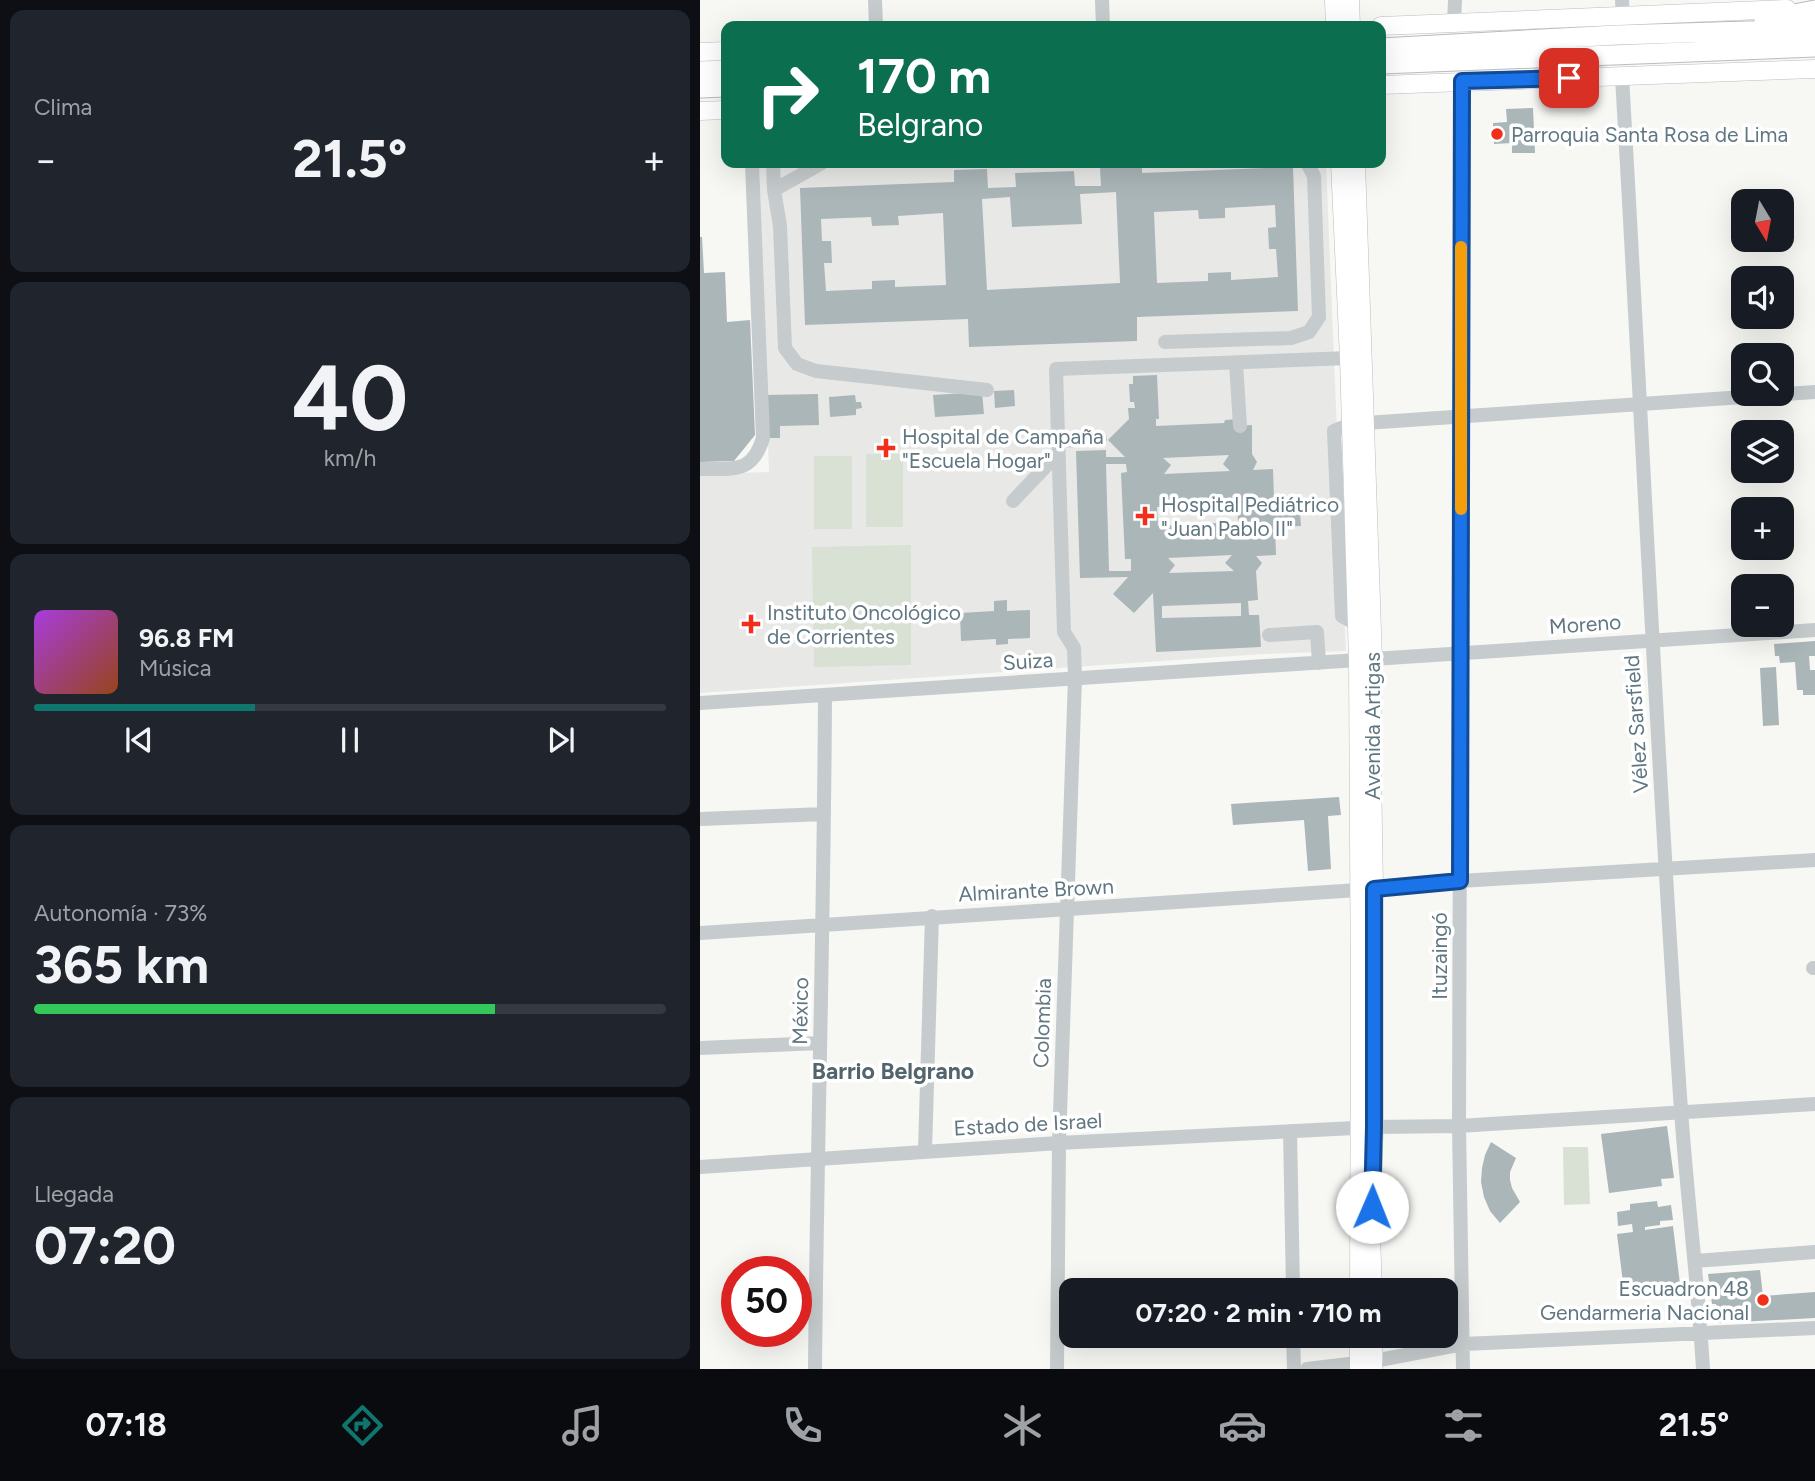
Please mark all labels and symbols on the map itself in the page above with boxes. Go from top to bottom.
pin [1539,48,1599,108]
place label: Parroquia Santa Rosa de Lima [1511,122,1788,147]
marker: Parroquia Santa Rosa de Lima [1489,126,1505,142]
north arrow [1731,189,1794,252]
place label: Hospital de Campaña "Escuela Hogar" [902,424,1104,473]
marker: Hospital de Campaña "Escuela Hogar" [876,438,896,458]
place label: Hospital Pediátrico "Juan Pablo II" [1161,492,1339,541]
marker: Hospital Pediátrico "Juan Pablo II" [1135,506,1155,526]
place label: Instituto Oncológico de Corrientes [767,600,961,649]
street label: Moreno [1548,609,1622,639]
marker: Instituto Oncológico de Corrientes [741,614,761,634]
street label: Suiza [1002,647,1054,675]
street label: Avenida Artigas [1360,652,1385,800]
street label: Vélez Sarsfield [1619,654,1653,794]
street label: Almirante Brown [958,873,1114,907]
street label: Ituzaingó [1427,912,1452,1000]
street label: México [787,977,813,1045]
street label: Colombia [1028,978,1056,1068]
district label: Barrio Belgrano [812,1057,974,1085]
street label: Estado de Israel [953,1108,1103,1140]
position arrow [1335,1170,1409,1244]
speed limit sign: 50 [721,1256,812,1347]
place label: Escuadron 48 Gendarmeria Nacional [1540,1276,1749,1325]
marker: Escuadron 48 Gendarmeria Nacional [1755,1292,1771,1308]

